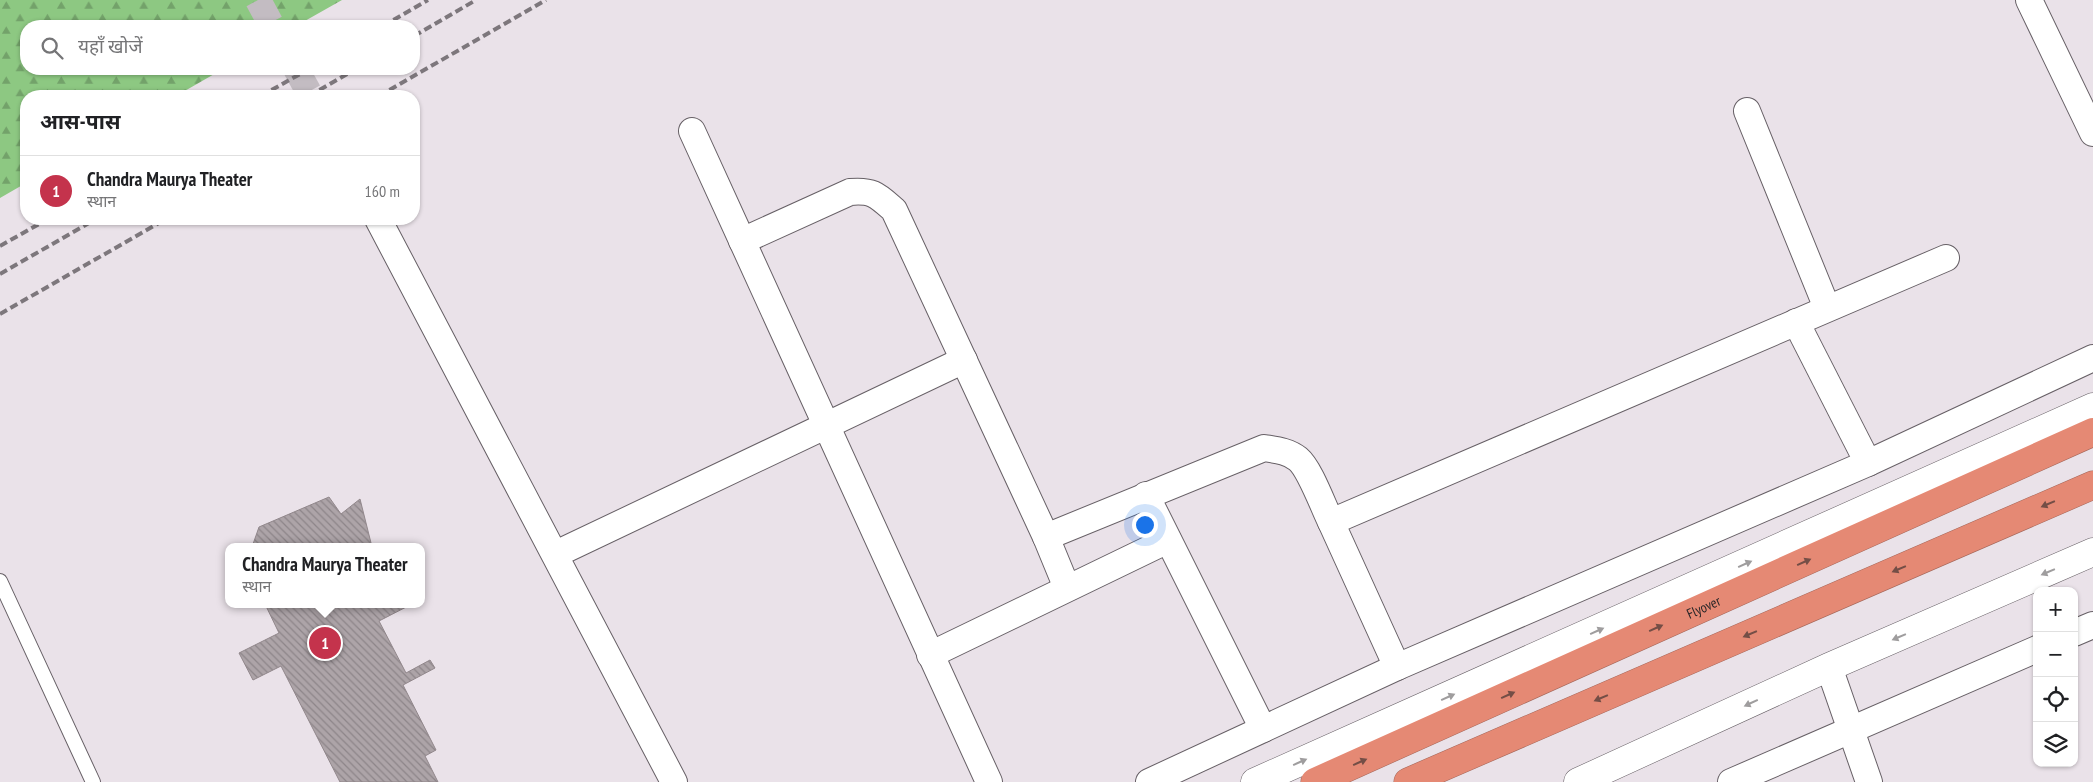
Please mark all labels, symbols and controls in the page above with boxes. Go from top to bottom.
search box [20,20,420,75]
icon: search [38,34,66,62]
text: यहाँ खोजें [78,34,143,58]
text: आस-पास [40,108,120,135]
text: Chandra Maurya Theater [87,167,252,191]
text: 1 [52,181,60,201]
text: 160 m [365,181,400,201]
text: स्थान [87,191,116,211]
one-way arrow [2041,501,2055,509]
your location [1132,512,1158,538]
popup [225,543,425,608]
text: Chandra Maurya Theater [242,552,408,576]
one-way arrow [1797,557,1811,565]
one-way arrow [1738,560,1752,568]
one-way arrow [1892,565,1906,573]
one-way arrow [2041,568,2055,576]
text: स्थान [242,576,271,596]
map controls [2033,587,2078,767]
button: + [2033,587,2078,632]
street label: Flyover [1684,592,1723,623]
pin: 1 [309,624,341,662]
one-way arrow [1649,624,1663,632]
one-way arrow [1590,626,1604,634]
one-way arrow [1743,630,1757,638]
button: − [2033,632,2078,677]
one-way arrow [1892,633,1906,641]
button: locate [2033,677,2078,722]
one-way arrow [1501,691,1515,699]
one-way arrow [1441,692,1455,700]
one-way arrow [1594,695,1608,703]
one-way arrow [1744,699,1758,707]
button: layers [2033,722,2078,767]
one-way arrow [1293,758,1307,766]
one-way arrow [1353,758,1367,766]

